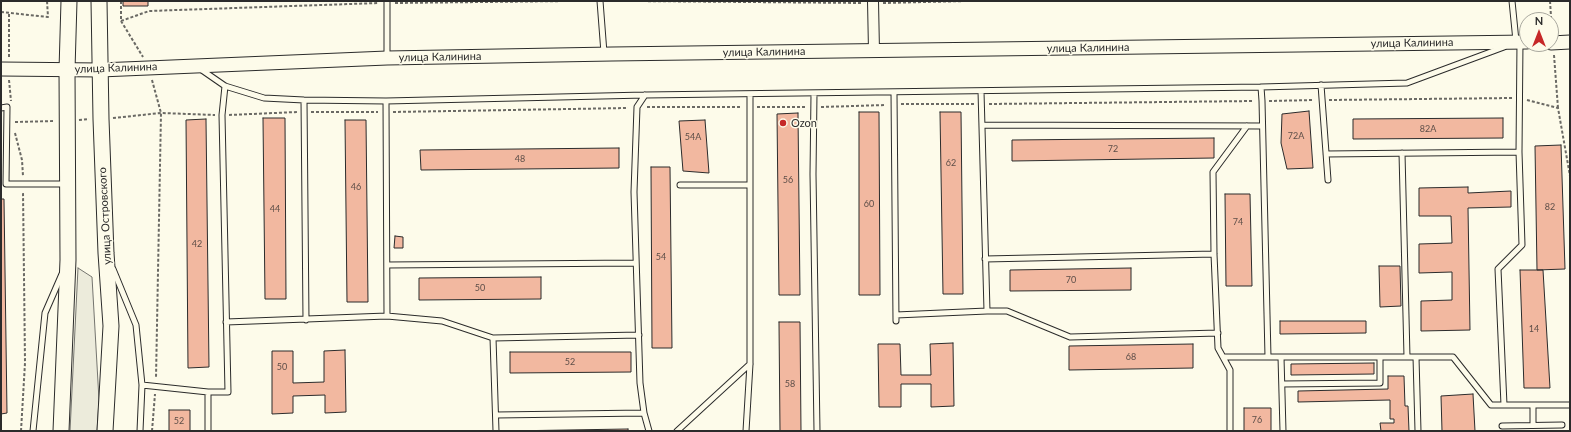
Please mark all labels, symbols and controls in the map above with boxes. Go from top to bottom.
north arrow [1519,12,1559,52]
text: N [1535,14,1543,27]
street label: улица Калинина [1371,36,1453,50]
street label: улица Калинина [1047,41,1129,55]
street label: улица Калинина [723,45,805,59]
street label: улица Калинина [399,50,481,64]
street label: улица Калинина [75,60,157,76]
place label: Ozon [791,116,817,130]
marker: Ozon [778,118,788,128]
house number: 82А [1420,124,1436,134]
house number: 72А [1288,131,1304,141]
house number: 54А [685,132,701,142]
house number: 72 [1108,144,1118,154]
house number: 48 [515,154,525,164]
house number: 62 [946,158,956,168]
street label: улица Островского [96,167,114,265]
house number: 56 [783,175,793,185]
house number: 46 [351,182,361,192]
house number: 60 [864,199,874,209]
house number: 82 [1545,202,1555,212]
house number: 44 [270,204,280,214]
house number: 74 [1233,217,1243,227]
house number: 42 [192,239,202,249]
house number: 54 [656,252,666,262]
house number: 70 [1066,275,1076,285]
house number: 50 [475,283,485,293]
house number: 14 [1529,324,1539,334]
house number: 68 [1126,352,1136,362]
house number: 52 [565,357,575,367]
house number: 50 [277,362,287,372]
house number: 58 [785,379,795,389]
house number: 76 [1252,415,1262,425]
house number: 52 [174,416,184,426]

